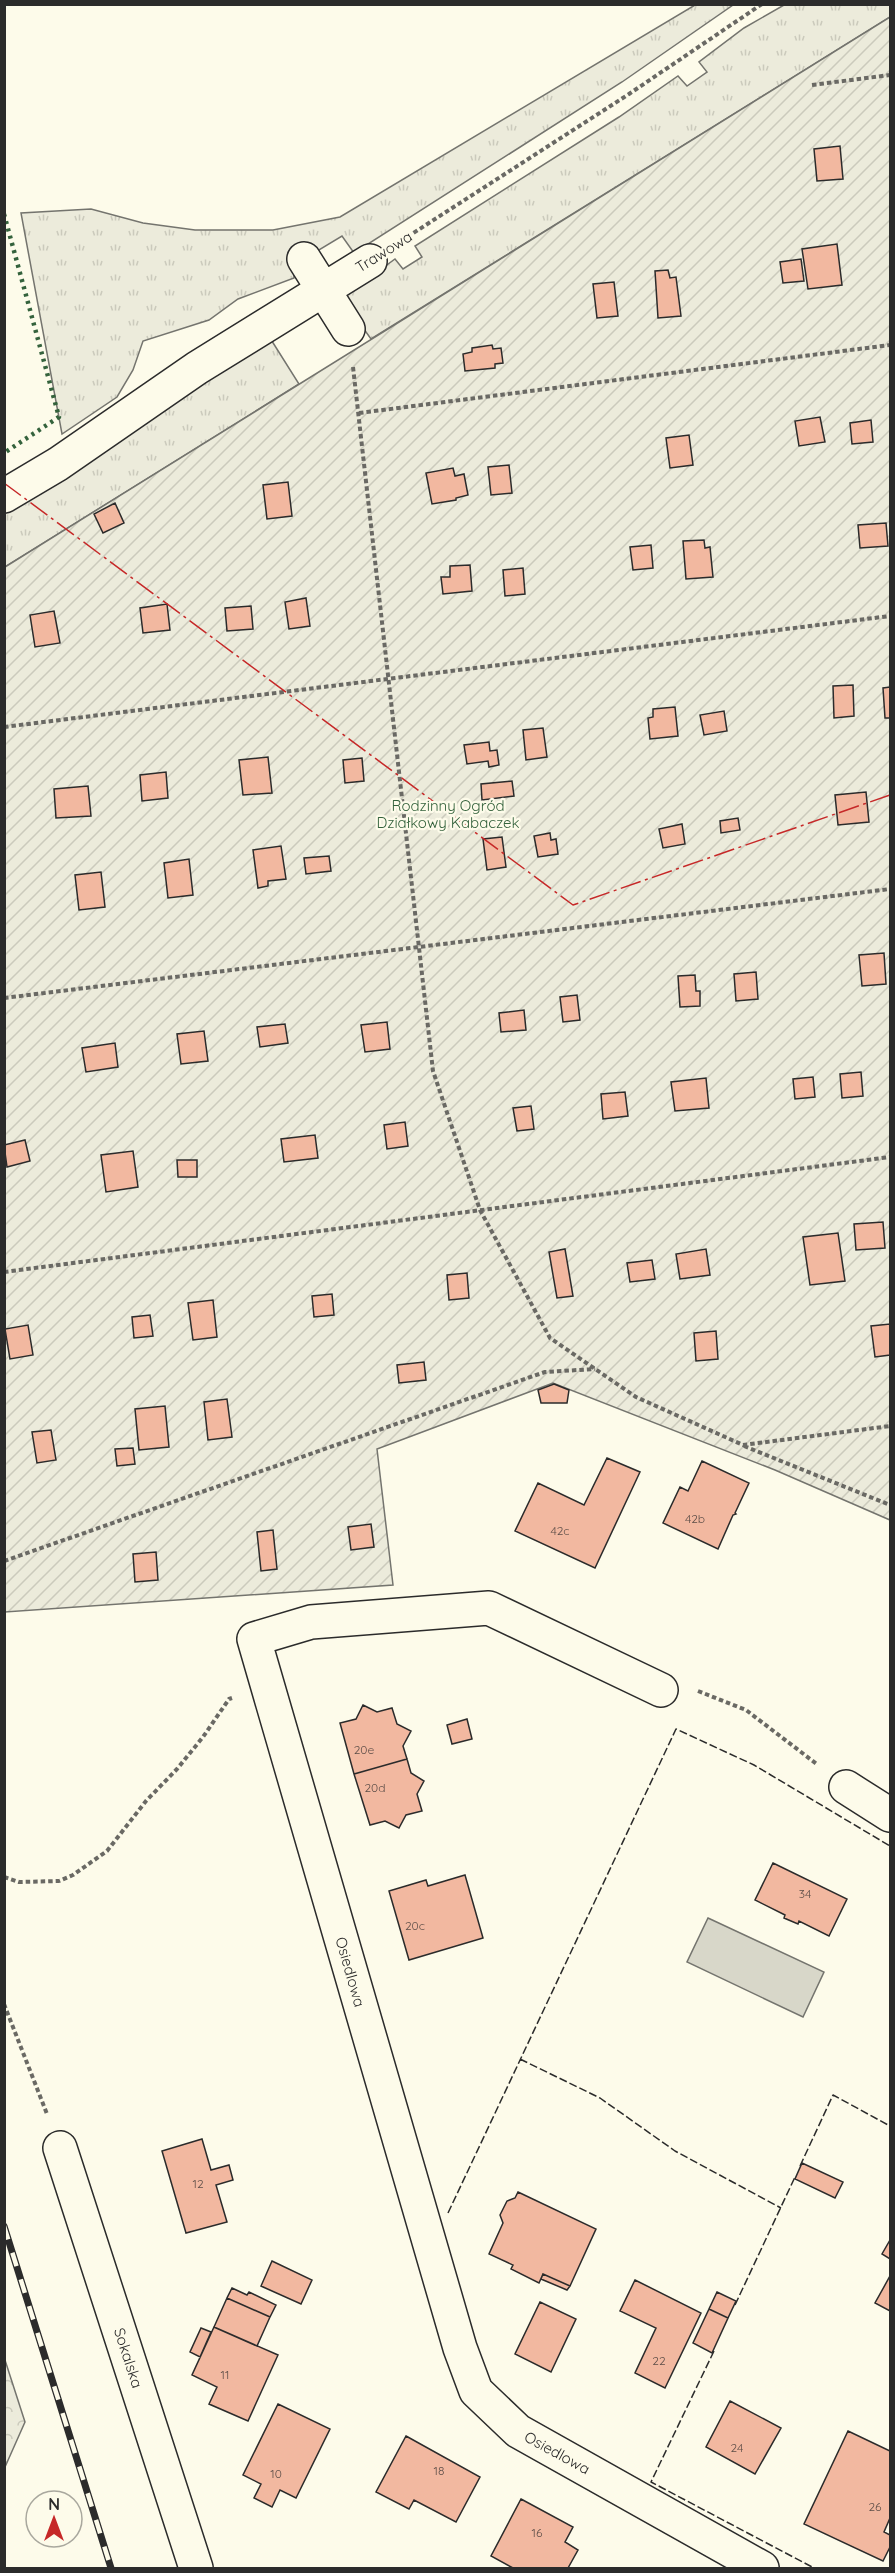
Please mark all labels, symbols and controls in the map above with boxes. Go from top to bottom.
street label: Trawowa [352,227,416,276]
park label: Rodzinny Ogród Działkowy Kabaczek [376,796,520,832]
house number: 42b [685,1511,705,1526]
house number: 42c [550,1523,570,1538]
house number: 20e [354,1742,375,1757]
house number: 20d [364,1780,386,1795]
house number: 34 [799,1886,811,1901]
house number: 20c [405,1918,425,1933]
street label: Osiedlowa [331,1935,370,2009]
house number: 12 [192,2176,204,2191]
street label: Sokalska [110,2325,147,2390]
house number: 22 [652,2353,666,2368]
house number: 11 [221,2367,229,2382]
street label: Osiedlowa [521,2427,593,2478]
house number: 24 [731,2440,743,2455]
house number: 18 [434,2463,444,2478]
house number: 10 [270,2466,282,2481]
north arrow [24,2489,84,2549]
text: N [48,2494,60,2514]
house number: 26 [868,2499,882,2514]
house number: 16 [532,2525,543,2540]

